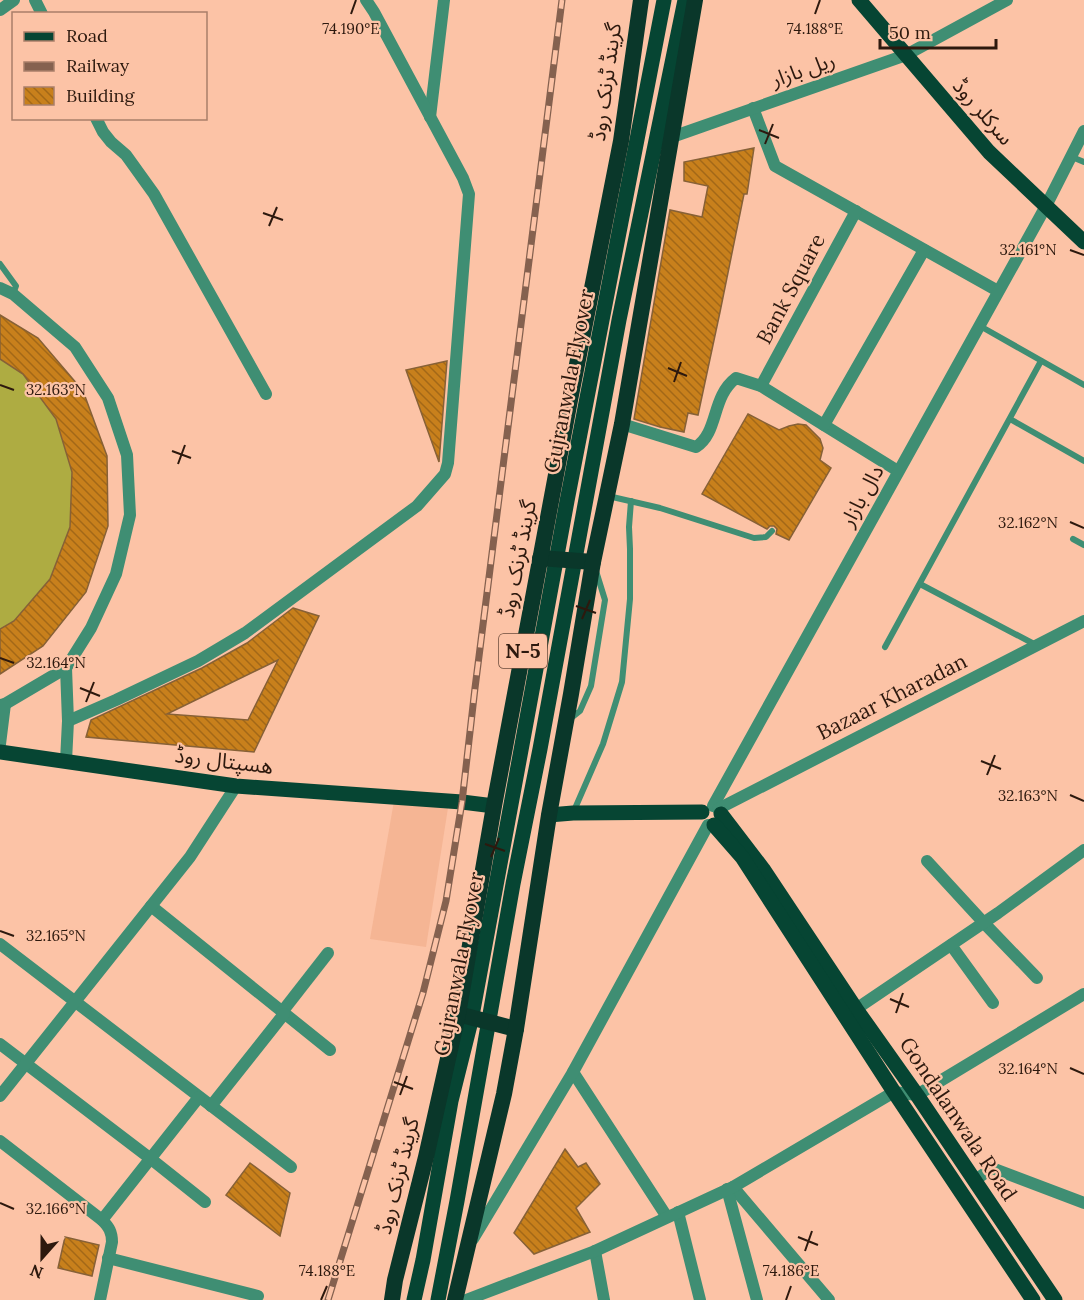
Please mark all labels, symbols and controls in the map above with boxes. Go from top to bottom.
legend [12,12,207,120]
scale bar [880,12,996,50]
text: 74.190°E [322,19,380,38]
text: 74.188°E [787,19,843,38]
street label: گرینڈ ٹرنک روڈ [584,21,627,143]
text: 50 m [889,21,931,44]
text: Road [66,24,108,47]
street label: ریل بازار [766,46,838,93]
text: Railway [66,54,130,77]
street label: سرکلر روڈ [947,73,1020,151]
text: Building [66,84,136,107]
street label: Bank Square [750,229,831,349]
text: 32.161°N [999,240,1057,259]
street label: Gujranwala Flyover [537,287,600,475]
text: 32.163°N [26,380,86,399]
street label: دال بازار [833,460,890,532]
street label: گرینڈ ٹرنک روڈ [493,497,542,620]
text: 32.162°N [998,513,1058,532]
road number: N-5 [499,634,547,668]
street label: Bazaar Kharadan [812,647,971,746]
text: 32.164°N [26,653,86,672]
street label: ھسپتال روڈ [173,741,275,780]
text: 32.163°N [998,786,1058,805]
street label: Gujranwala Flyover [427,870,490,1058]
text: 32.165°N [26,926,86,945]
street label: Gondalanwala Road [894,1032,1023,1206]
text: 32.164°N [998,1059,1058,1078]
street label: گرینڈ ٹرنک روڈ [370,1114,425,1237]
text: 32.166°N [26,1199,86,1218]
north arrow [12,1228,72,1288]
text: N [27,1260,46,1284]
text: 74.188°E [299,1261,355,1280]
text: 74.186°E [763,1261,819,1280]

